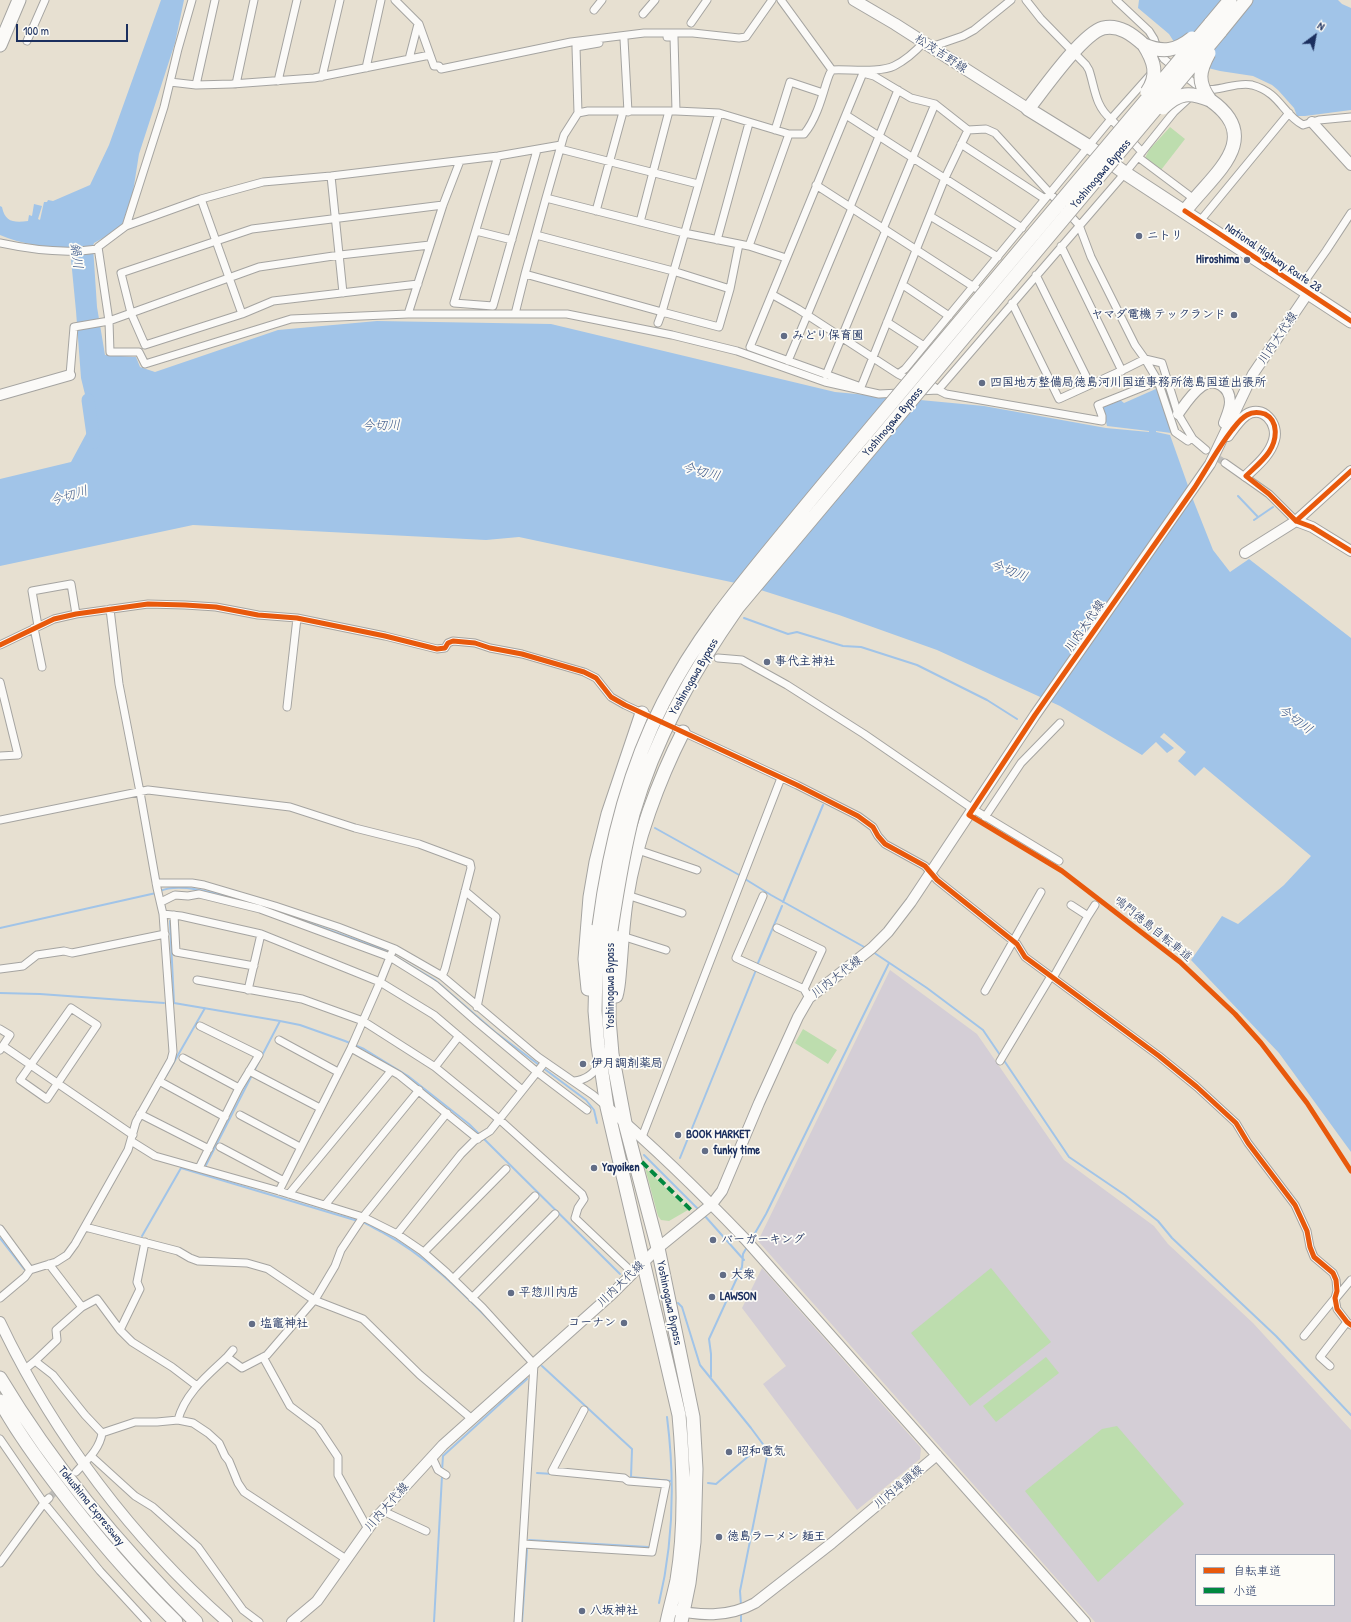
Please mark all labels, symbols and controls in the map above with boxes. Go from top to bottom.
scale bar [18,16,130,42]
north arrow [1295,16,1335,56]
text: N [1315,18,1328,33]
text: 100 m [23,22,49,39]
street label: 松茂吉野線 [912,32,970,76]
street label: Yoshinogawa Bypass [1068,136,1134,212]
street label: National Highway Route 28 [1222,220,1324,296]
place label: ニトリ [1147,229,1183,243]
marker: ニトリ [1134,231,1144,241]
water label: 鍋川 [66,242,86,270]
place label: Hiroshima [1196,253,1239,267]
marker: Hiroshima [1242,255,1252,265]
place label: ヤマダ電機 テックランド [1091,308,1226,322]
street label: 川内大代線 [1255,309,1301,367]
marker: ヤマダ電機 テックランド [1229,310,1239,320]
place label: みどり保育園 [792,329,864,343]
marker: みどり保育園 [779,331,789,341]
place label: 四国地方整備局徳島河川国道事務所徳島国道出張所 [990,376,1266,390]
marker: 四国地方整備局徳島河川国道事務所徳島国道出張所 [977,378,987,388]
street label: Yoshinogawa Bypass [860,384,926,460]
water label: 今切川 [361,418,401,434]
water label: 今切川 [680,459,722,485]
water label: 今切川 [48,483,90,509]
water label: 今切川 [988,557,1030,585]
street label: 川内大代線 [1062,597,1108,655]
street label: Yoshinogawa Bypass [666,636,722,718]
place label: 事代主神社 [775,655,835,669]
marker: 事代主神社 [762,657,772,667]
water label: 今切川 [1275,702,1315,738]
street label: 鳴門徳島自転車道 [1111,893,1195,965]
street label: Yoshinogawa Bypass [604,943,618,1029]
street label: 川内大代線 [809,953,865,1001]
place label: 伊月調剤薬局 [591,1057,663,1071]
marker: 伊月調剤薬局 [578,1059,588,1069]
place label: BOOK MARKET [686,1128,750,1142]
marker: BOOK MARKET [673,1130,683,1140]
place label: funky time [713,1144,760,1158]
marker: funky time [700,1146,710,1156]
place label: Yayoiken [602,1161,640,1175]
marker: Yayoiken [589,1163,599,1173]
place label: バーガーキング [721,1233,805,1247]
marker: バーガーキング [708,1235,718,1245]
street label: 川内大代線 [594,1258,648,1310]
street label: Yoshinogawa Bypass [653,1259,685,1347]
place label: 大衆 [731,1268,755,1282]
marker: 大衆 [718,1270,728,1280]
place label: 平惣川内店 [519,1286,579,1300]
marker: 平惣川内店 [506,1288,516,1298]
place label: LAWSON [720,1290,756,1304]
marker: LAWSON [707,1292,717,1302]
place label: コーナン [568,1316,616,1330]
place label: 塩竈神社 [260,1317,308,1331]
marker: コーナン [619,1318,629,1328]
marker: 塩竈神社 [247,1319,257,1329]
place label: 昭和電気 [737,1445,785,1459]
marker: 昭和電気 [724,1447,734,1457]
street label: 川内埠頭線 [871,1462,927,1512]
street label: Tokushima Expressway [55,1463,127,1549]
street label: 川内大代線 [362,1480,412,1534]
place label: 徳島ラーメン 麺王 [727,1530,826,1544]
marker: 徳島ラーメン 麺王 [714,1532,724,1542]
legend [1195,1554,1335,1606]
text: 自転車道 [1233,1562,1281,1579]
text: 小道 [1233,1582,1257,1599]
place label: 八坂神社 [590,1604,638,1618]
marker: 八坂神社 [577,1606,587,1616]

